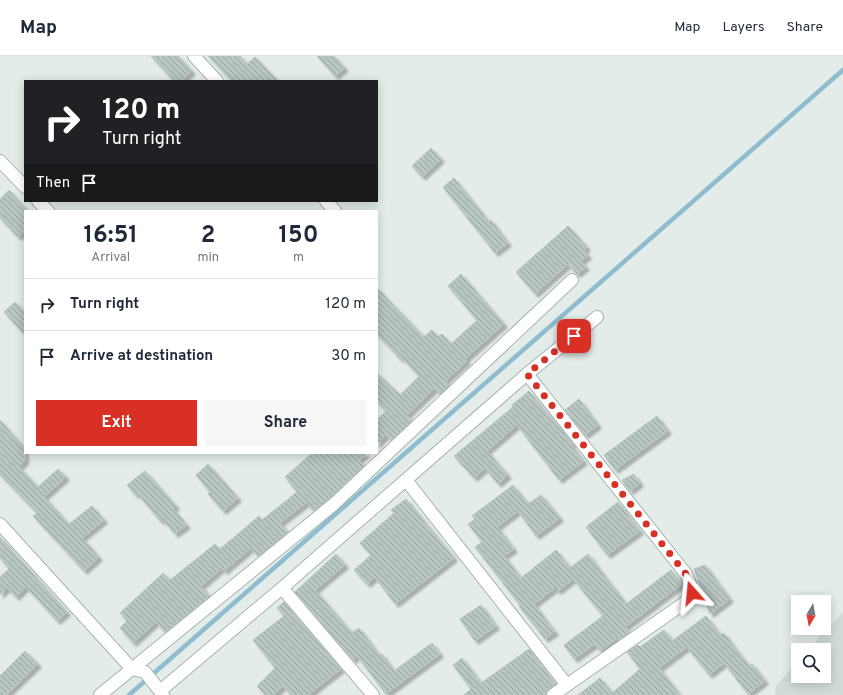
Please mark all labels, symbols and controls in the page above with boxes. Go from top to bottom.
text: Map [20,16,57,40]
text: Map [674,19,700,36]
text: Layers [722,19,764,36]
text: Share [786,19,823,36]
text: 120 m [102,93,180,129]
icon: right [36,96,88,148]
text: Turn right [102,128,182,151]
icon: arrive [78,172,100,194]
text: Then [36,174,70,193]
text: 16:51 [83,221,138,251]
text: 2 [201,221,216,251]
text: 150 [279,221,319,251]
text: Arrival [91,250,130,266]
text: min [197,250,219,266]
text: m [293,250,304,266]
icon: right [36,294,58,316]
text: Turn right [70,295,139,314]
text: 120 m [325,295,366,314]
pin [557,319,591,353]
icon: arrive [563,325,585,347]
icon: arrive [36,346,58,368]
text: Arrive at destination [70,347,213,366]
text: 30 m [331,347,366,366]
button: Exit [36,400,197,446]
button: Share [205,400,366,446]
position arrow [671,572,713,614]
north arrow [791,595,831,635]
map controls [791,595,831,683]
button: search [791,643,831,683]

